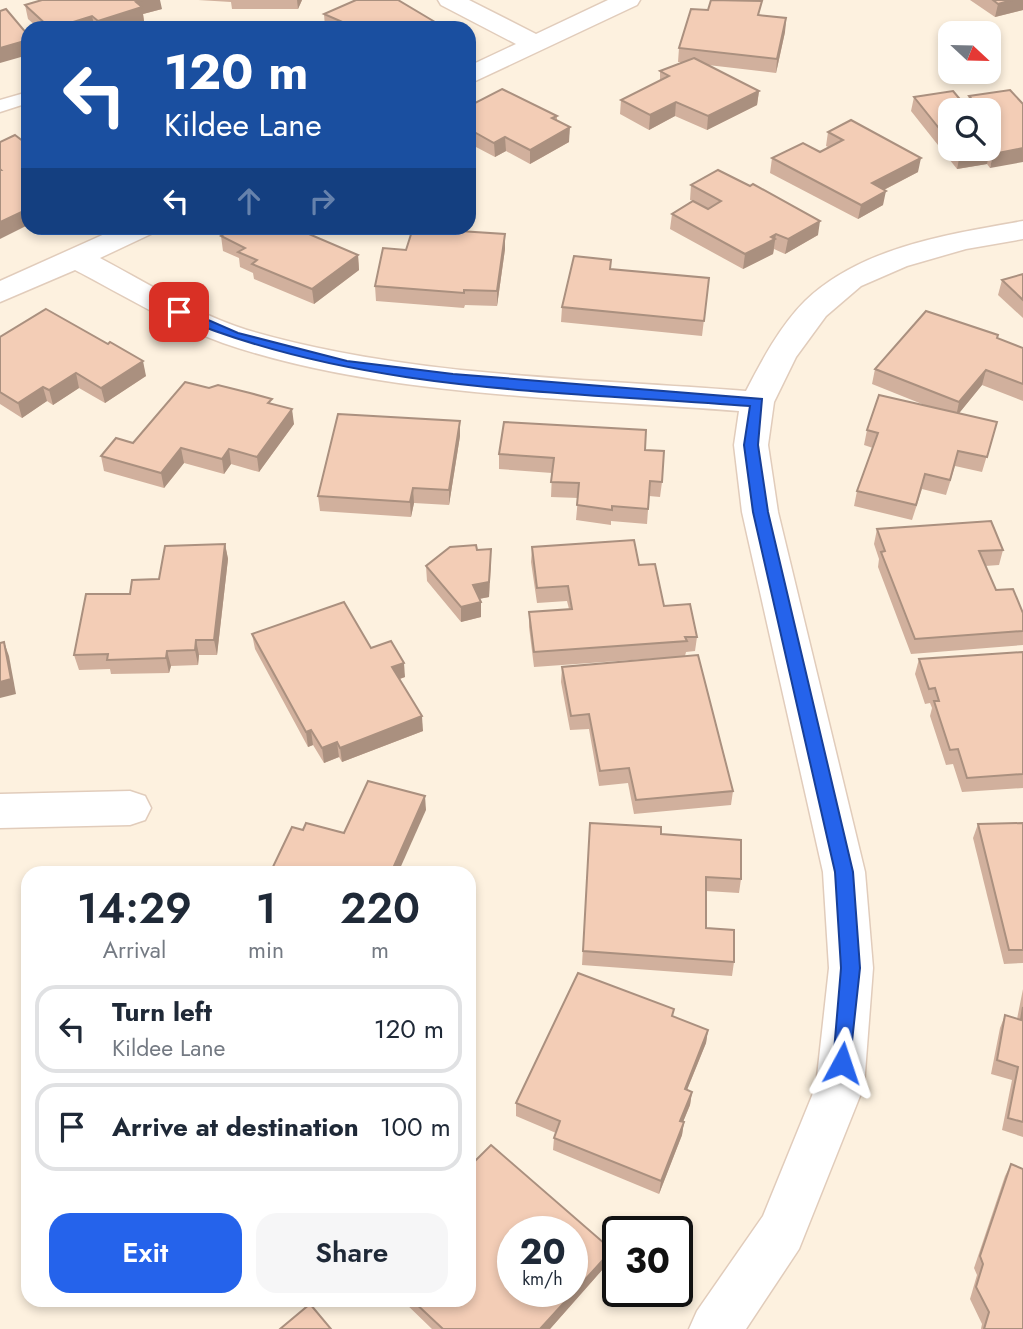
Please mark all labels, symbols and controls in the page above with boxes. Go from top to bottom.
north arrow [938,21,1001,84]
map controls [938,21,1001,161]
text: 120 m [164,37,308,107]
icon: left [49,49,140,140]
button: search [938,98,1001,161]
text: Kildee Lane [164,102,322,148]
icon: left [157,182,195,220]
icon: ahead [230,182,268,220]
icon: right [303,182,341,220]
pin [149,282,209,342]
icon: arrive [160,293,198,331]
text: 14:29 [77,878,192,939]
text: 1 [256,878,276,939]
text: 220 [340,878,420,939]
text: Arrival [103,933,166,967]
text: min [248,933,284,967]
text: m [371,933,389,967]
text: Turn left [112,993,212,1031]
icon: left [53,1010,91,1048]
text: 120 m [374,1010,444,1048]
position arrow [805,1026,879,1100]
text: Kildee Lane [112,1031,225,1065]
icon: arrive [53,1108,91,1146]
text: Arrive at destination [112,1108,359,1146]
text: 100 m [380,1108,451,1146]
button: Exit [49,1213,242,1293]
button: Share [256,1213,448,1293]
speed limit sign: 30 [602,1216,693,1307]
text: 20 [519,1227,566,1277]
text: km/h [522,1266,563,1292]

